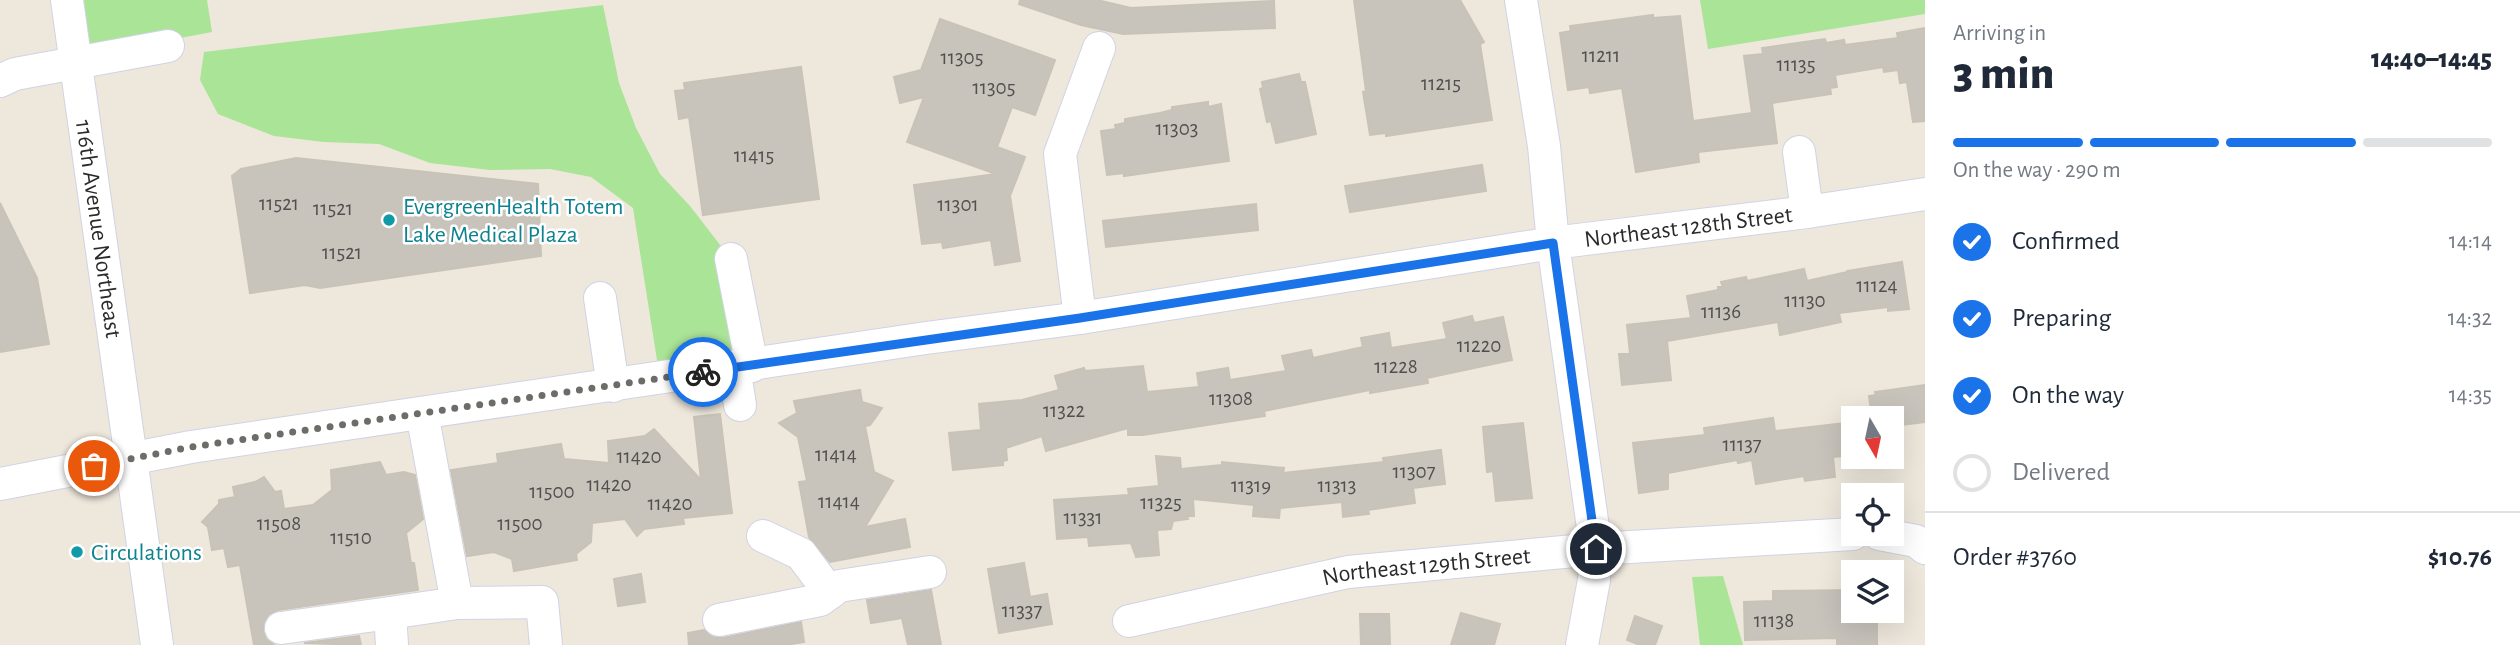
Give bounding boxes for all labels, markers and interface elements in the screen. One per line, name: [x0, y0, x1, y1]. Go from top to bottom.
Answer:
text: Arriving in: [1953, 22, 2046, 45]
house number: 11211: [1582, 45, 1620, 66]
text: 14:40–14:45: [2371, 46, 2492, 72]
house number: 11305: [941, 47, 983, 68]
text: 3 min: [1953, 51, 2054, 97]
house number: 11135: [1776, 54, 1816, 75]
house number: 11215: [1421, 73, 1461, 94]
house number: 11305: [973, 77, 1015, 98]
street label: 116th Avenue Northeast: [71, 118, 125, 340]
house number: 11303: [1156, 118, 1198, 139]
house number: 11415: [734, 145, 774, 166]
text: On the way · 290 m: [1953, 159, 2121, 182]
house number: 11521: [259, 193, 299, 214]
house number: 11301: [937, 194, 979, 215]
place label: EvergreenHealth Totem Lake Medical Plaza: [403, 195, 624, 247]
house number: 11521: [313, 198, 353, 219]
street label: Northeast 128th Street: [1583, 203, 1794, 252]
marker: EvergreenHealth Totem Lake Medical Plaza: [381, 212, 397, 228]
icon: check: [1953, 223, 1991, 261]
text: Confirmed: [2012, 228, 2120, 254]
text: 14:14: [2449, 230, 2492, 253]
house number: 11521: [322, 242, 362, 263]
house number: 11124: [1856, 275, 1898, 296]
house number: 11130: [1784, 290, 1826, 311]
icon: check: [1953, 300, 1991, 338]
house number: 11136: [1701, 301, 1741, 322]
text: Preparing: [2012, 305, 2111, 331]
text: 14:32: [2448, 307, 2492, 330]
house number: 11220: [1457, 335, 1501, 356]
courier: [668, 337, 738, 407]
icon: bike: [684, 353, 722, 391]
house number: 11228: [1374, 356, 1418, 377]
icon: check: [1953, 377, 1991, 415]
text: On the way: [2012, 382, 2124, 408]
text: 14:35: [2449, 384, 2492, 407]
house number: 11308: [1209, 388, 1253, 409]
house number: 11322: [1043, 400, 1085, 421]
north arrow: [1841, 406, 1904, 469]
map controls: [1841, 406, 1904, 623]
house number: 11137: [1722, 434, 1762, 455]
pin: [64, 436, 124, 496]
house number: 11414: [815, 444, 857, 465]
house number: 11420: [616, 446, 662, 467]
icon: bag: [75, 447, 113, 485]
text: Delivered: [2012, 459, 2110, 485]
house number: 11307: [1393, 461, 1436, 482]
house number: 11420: [586, 474, 632, 495]
house number: 11319: [1231, 475, 1271, 496]
house number: 11313: [1318, 475, 1356, 496]
house number: 11500: [529, 481, 575, 502]
button: locate: [1841, 483, 1904, 546]
house number: 11414: [818, 491, 860, 512]
house number: 11325: [1140, 492, 1182, 513]
house number: 11420: [647, 493, 693, 514]
house number: 11331: [1064, 507, 1102, 528]
house number: 11508: [257, 513, 301, 534]
house number: 11500: [497, 513, 543, 534]
pin: [1566, 519, 1626, 579]
house number: 11510: [330, 527, 372, 548]
icon: home: [1577, 530, 1615, 568]
place label: Circulations: [91, 541, 202, 565]
marker: Circulations: [69, 544, 85, 560]
street label: Northeast 129th Street: [1320, 544, 1532, 590]
text: Order #3760: [1953, 544, 2077, 570]
text: $10.76: [2428, 544, 2492, 570]
button: layers: [1841, 560, 1904, 623]
house number: 11337: [1002, 600, 1042, 621]
house number: 11138: [1754, 610, 1794, 631]

